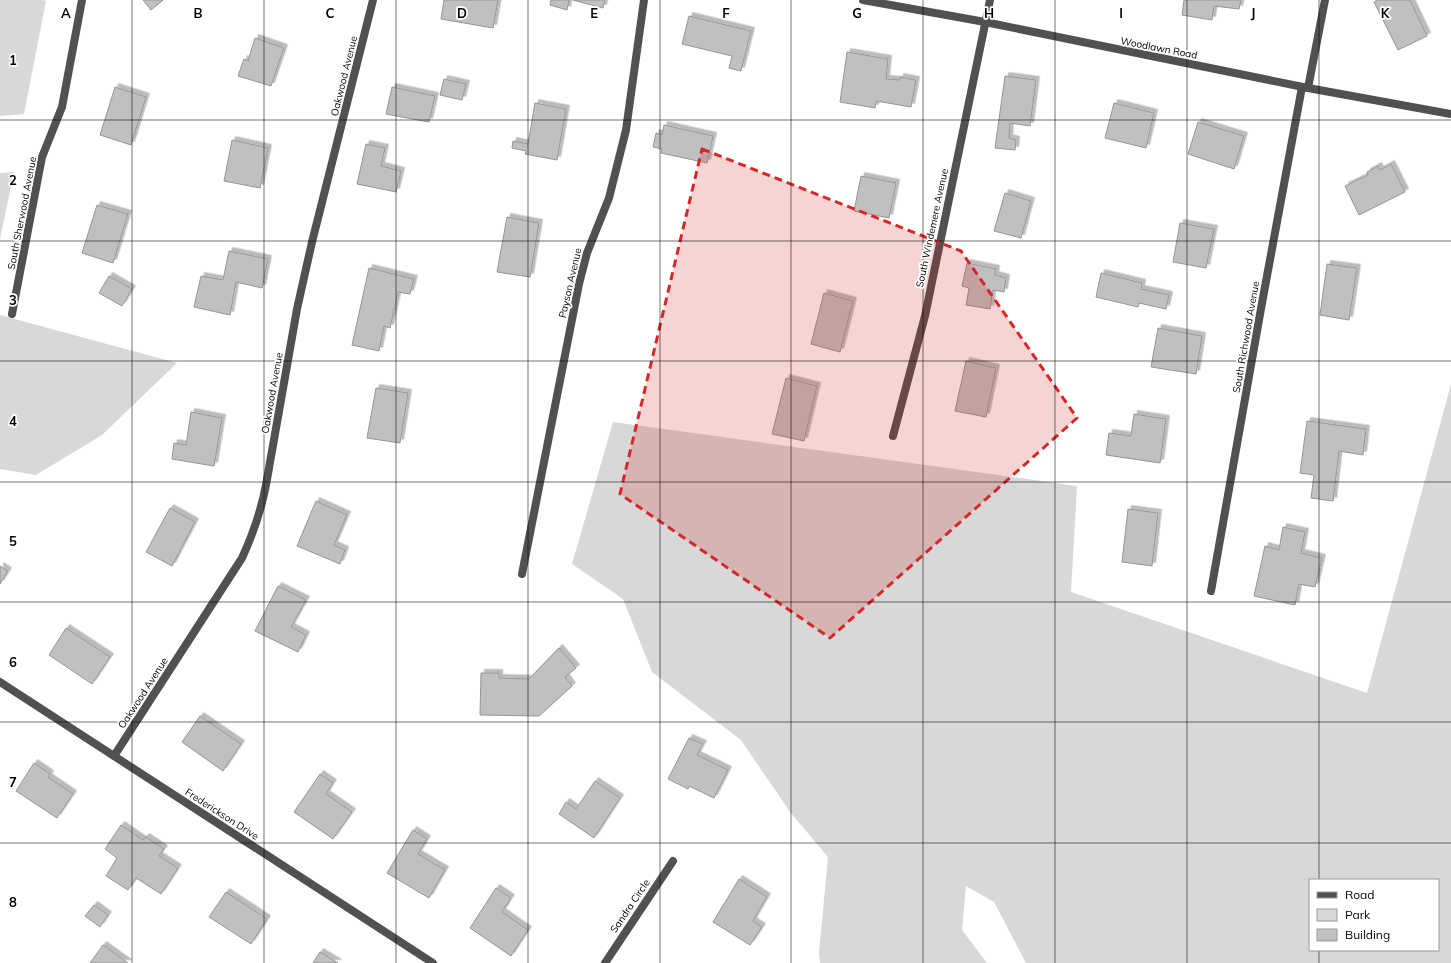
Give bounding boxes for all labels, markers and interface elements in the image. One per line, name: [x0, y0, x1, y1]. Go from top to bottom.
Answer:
text: A: [61, 5, 71, 21]
text: B: [194, 5, 203, 21]
text: C: [326, 5, 335, 21]
text: D: [457, 5, 467, 21]
text: E: [590, 5, 598, 21]
text: F: [722, 5, 730, 21]
text: G: [852, 5, 862, 21]
text: H: [984, 5, 994, 21]
text: I: [1119, 5, 1123, 21]
text: J: [1251, 5, 1255, 21]
text: K: [1381, 5, 1391, 21]
street label: Woodlawn Road: [1119, 34, 1199, 62]
street label: Oakwood Avenue: [328, 35, 360, 117]
text: 1: [9, 52, 17, 68]
street label: South Sherwood Avenue: [5, 156, 39, 270]
street label: South Windemere Avenue: [913, 167, 951, 289]
text: 2: [9, 172, 17, 188]
street label: Payson Avenue: [556, 247, 584, 319]
street label: South Richwood Avenue: [1230, 280, 1262, 394]
text: 3: [9, 292, 17, 308]
street label: Oakwood Avenue: [258, 351, 286, 435]
text: 4: [9, 413, 17, 429]
text: 5: [9, 533, 17, 549]
text: 6: [9, 654, 17, 670]
street label: Oakwood Avenue: [115, 655, 171, 731]
text: 7: [9, 774, 17, 790]
street label: Frederickson Drive: [183, 785, 261, 843]
street label: Sandra Circle: [607, 877, 653, 935]
legend: [1309, 879, 1439, 951]
text: Road: [1345, 887, 1374, 902]
text: 8: [9, 894, 17, 910]
text: Park: [1345, 907, 1371, 922]
text: Building: [1345, 927, 1390, 942]

